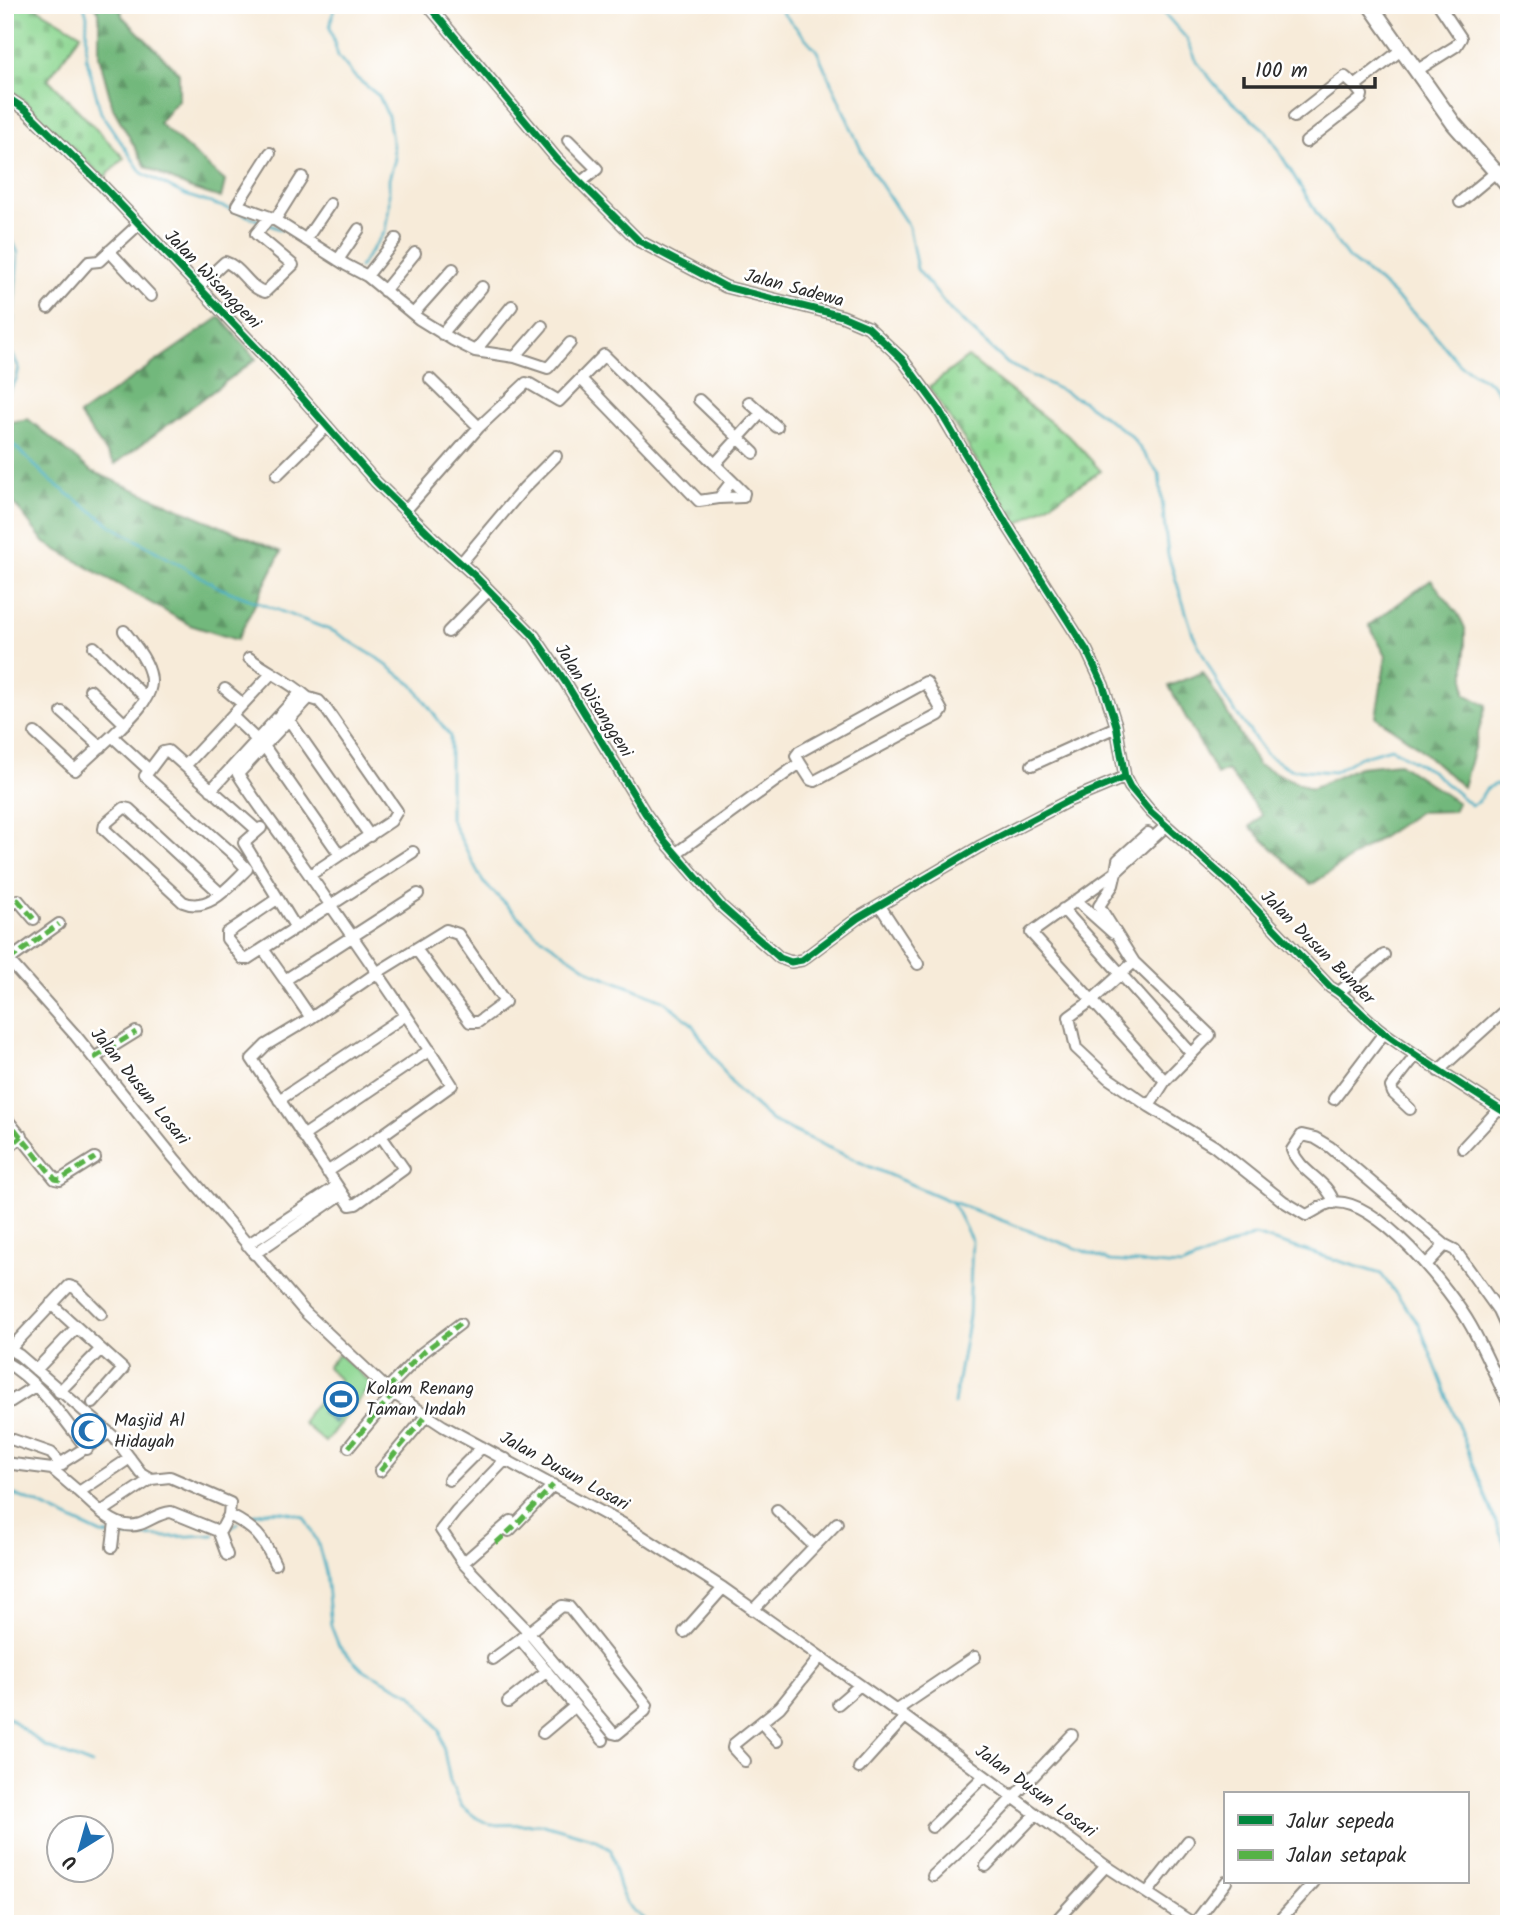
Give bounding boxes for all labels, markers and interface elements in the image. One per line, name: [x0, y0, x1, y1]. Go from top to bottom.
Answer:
scale bar: [1244, 46, 1376, 90]
text: 100 m: [1255, 55, 1308, 88]
street label: Jalan Wisanggeni: [157, 223, 268, 337]
street label: Jalan Sadewa: [741, 262, 847, 316]
street label: Jalan Wisanggeni: [546, 638, 640, 764]
street label: Jalan Dusun Bunder: [1253, 884, 1382, 1013]
street label: Jalan Dusun Losari: [82, 1022, 196, 1153]
place label: Kolam Renang Taman Indah: [366, 1375, 474, 1425]
sports icon: Kolam Renang Taman Indah: [322, 1380, 360, 1418]
place label: Masjid Al Hidayah: [114, 1407, 185, 1457]
mosque icon: Masjid Al Hidayah: [70, 1412, 108, 1450]
street label: Jalan Dusun Losari: [494, 1424, 635, 1520]
street label: Jalan Dusun Losari: [968, 1738, 1102, 1847]
legend: [1224, 1792, 1468, 1884]
text: Jalur sepeda: [1286, 1806, 1395, 1839]
north arrow: [46, 1814, 116, 1884]
text: Jalan setapak: [1286, 1840, 1407, 1873]
text: U: [57, 1845, 85, 1876]

